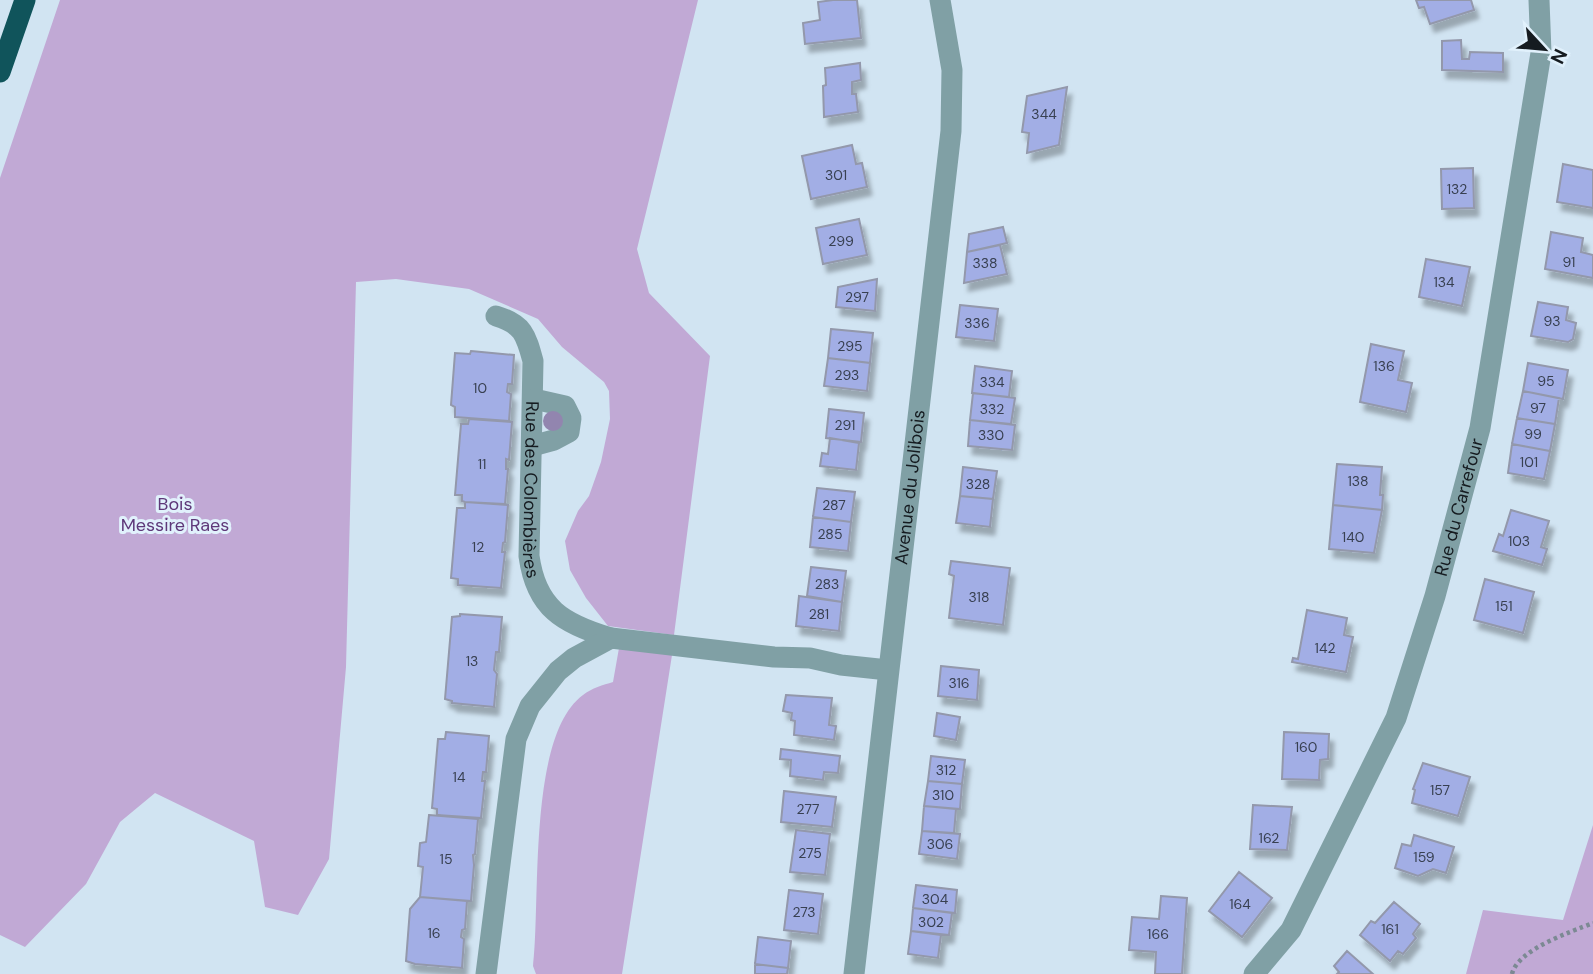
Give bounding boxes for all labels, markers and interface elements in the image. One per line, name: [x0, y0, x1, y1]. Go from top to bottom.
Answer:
north arrow: [1509, 14, 1579, 84]
text: N: [1545, 45, 1573, 68]
house number: 344: [1031, 105, 1057, 123]
house number: 301: [825, 166, 847, 184]
house number: 132: [1447, 180, 1467, 198]
house number: 299: [828, 232, 854, 250]
house number: 91: [1563, 253, 1575, 271]
house number: 338: [972, 254, 998, 272]
house number: 134: [1433, 273, 1455, 291]
house number: 297: [845, 288, 869, 306]
house number: 93: [1544, 312, 1560, 330]
house number: 336: [964, 314, 990, 332]
house number: 295: [837, 337, 863, 355]
house number: 136: [1373, 357, 1395, 375]
house number: 293: [835, 366, 859, 384]
house number: 95: [1537, 372, 1555, 390]
house number: 334: [979, 373, 1005, 391]
house number: 10: [473, 379, 487, 397]
house number: 97: [1530, 399, 1546, 417]
house number: 332: [980, 400, 1004, 418]
street label: Rue des Colombières: [517, 401, 545, 581]
street label: Avenue du Jolibois: [889, 408, 931, 566]
house number: 291: [835, 416, 855, 434]
house number: 99: [1524, 425, 1542, 443]
house number: 330: [978, 426, 1004, 444]
street label: Rue du Carrefour: [1429, 435, 1489, 579]
house number: 101: [1520, 453, 1538, 471]
house number: 11: [478, 455, 486, 473]
house number: 138: [1347, 472, 1369, 490]
house number: 328: [966, 475, 990, 493]
park label: Bois Messire Raes: [121, 492, 229, 537]
house number: 287: [822, 496, 846, 514]
house number: 285: [818, 525, 842, 543]
house number: 140: [1342, 528, 1364, 546]
house number: 103: [1508, 532, 1530, 550]
house number: 12: [472, 538, 484, 556]
house number: 283: [815, 575, 839, 593]
house number: 318: [969, 588, 989, 606]
house number: 151: [1495, 597, 1513, 615]
house number: 281: [809, 605, 829, 623]
house number: 142: [1315, 639, 1335, 657]
house number: 13: [466, 652, 478, 670]
house number: 316: [948, 674, 970, 692]
house number: 160: [1295, 738, 1317, 756]
house number: 312: [936, 761, 956, 779]
house number: 14: [453, 768, 466, 786]
house number: 157: [1430, 781, 1450, 799]
house number: 310: [932, 786, 954, 804]
house number: 277: [797, 800, 819, 818]
house number: 162: [1259, 829, 1279, 847]
house number: 306: [927, 835, 953, 853]
house number: 275: [798, 844, 822, 862]
house number: 159: [1413, 848, 1435, 866]
house number: 15: [440, 850, 452, 868]
house number: 304: [922, 890, 949, 908]
house number: 164: [1229, 895, 1251, 913]
house number: 273: [792, 903, 816, 921]
house number: 302: [918, 913, 944, 931]
house number: 161: [1381, 920, 1399, 938]
house number: 16: [427, 924, 441, 942]
house number: 166: [1147, 925, 1169, 943]

